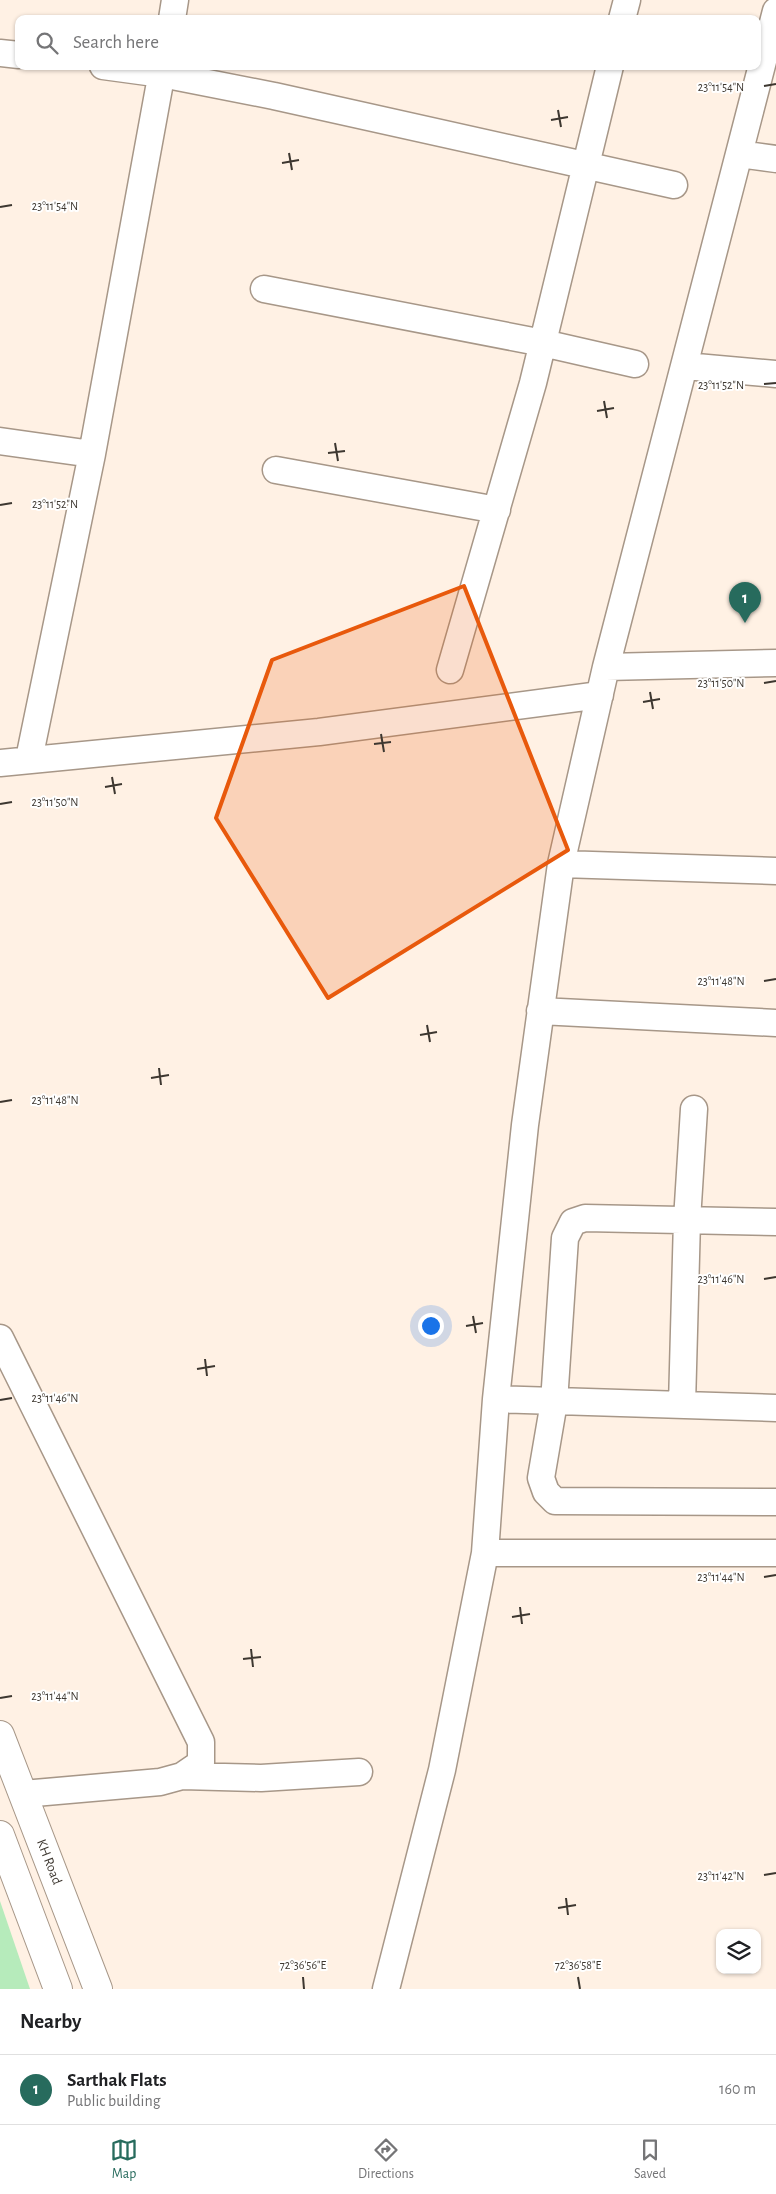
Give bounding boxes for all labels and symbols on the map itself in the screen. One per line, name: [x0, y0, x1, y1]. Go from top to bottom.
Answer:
text: 23°11'54"N: [698, 81, 744, 93]
text: 23°11'54"N: [32, 200, 78, 212]
text: 23°11'52"N: [698, 379, 744, 391]
text: 23°11'52"N: [32, 498, 78, 510]
pin: 1: [729, 582, 761, 623]
text: 23°11'50"N: [697, 677, 745, 689]
text: 23°11'50"N: [31, 796, 79, 808]
text: 23°11'48"N: [697, 975, 745, 987]
text: 23°11'48"N: [31, 1094, 79, 1106]
text: 23°11'46"N: [697, 1273, 745, 1285]
your location: [418, 1313, 444, 1339]
text: 23°11'46"N: [31, 1392, 79, 1404]
text: 23°11'44"N: [697, 1571, 745, 1583]
text: 23°11'44"N: [31, 1690, 79, 1702]
street label: KH Road: [34, 1837, 64, 1887]
text: 23°11'42"N: [698, 1870, 744, 1882]
text: 72°36'56"E: [280, 1959, 326, 1971]
text: 72°36'58"E: [555, 1959, 601, 1971]

